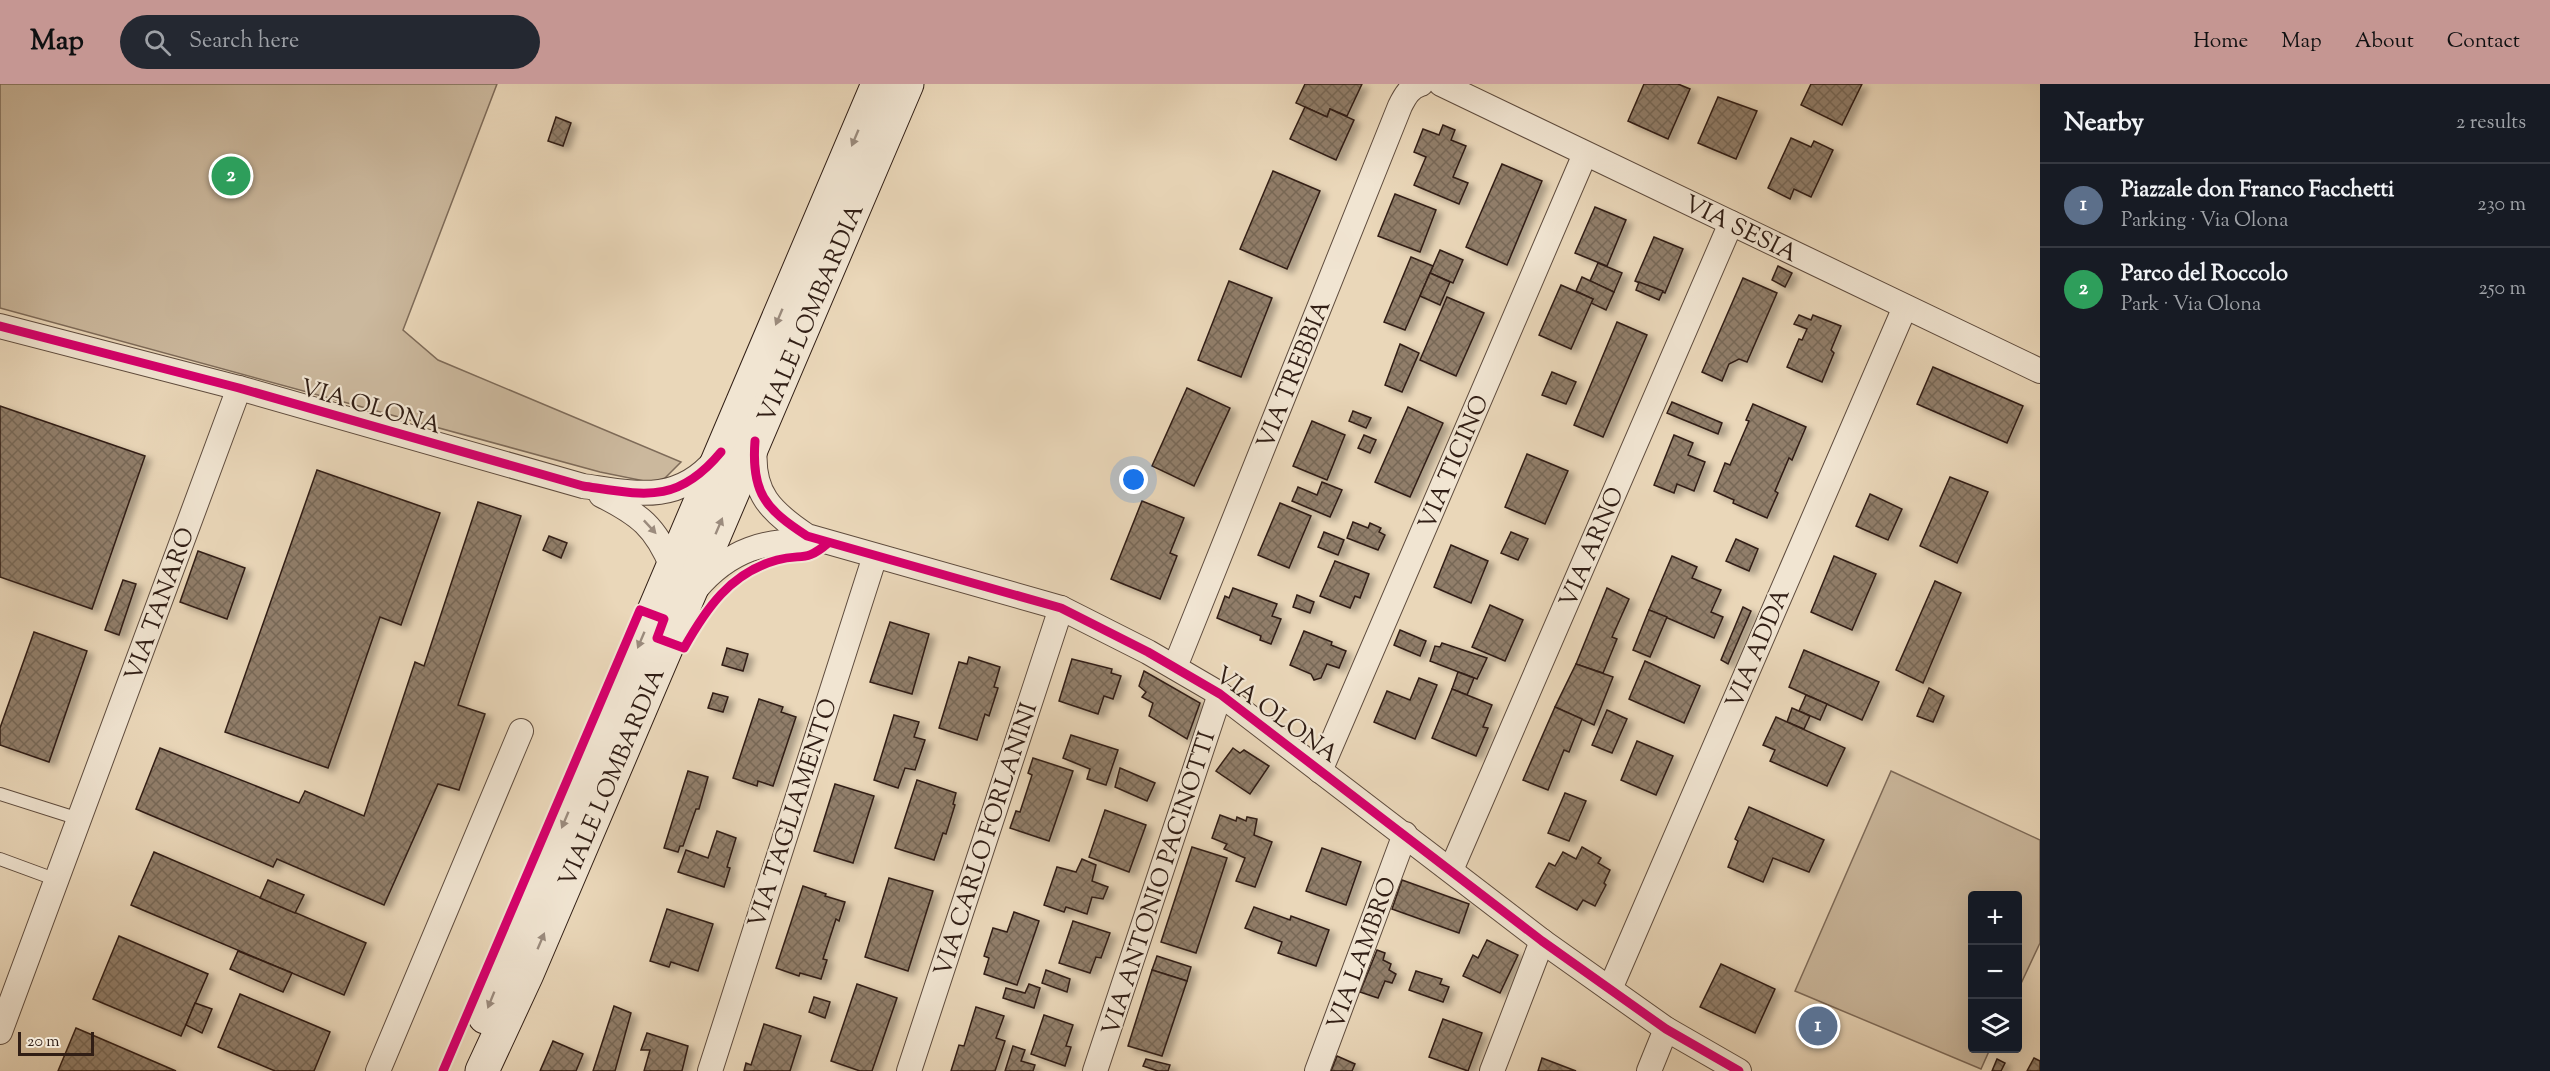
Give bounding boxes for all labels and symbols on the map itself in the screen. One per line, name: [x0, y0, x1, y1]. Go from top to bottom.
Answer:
one-way arrow: [850, 129, 860, 147]
pin: 2: [212, 154, 250, 199]
street label: VIA SESIA: [1678, 188, 1803, 272]
street label: VIALE LOMBARDIA: [750, 199, 874, 429]
street label: VIA TREBBIA: [1249, 295, 1340, 454]
one-way arrow: [774, 309, 784, 327]
street label: VIA OLONA: [296, 372, 445, 444]
street label: VIA TICINO: [1411, 390, 1499, 535]
your location: [1119, 465, 1148, 494]
street label: VIA ARNO: [1552, 482, 1634, 613]
one-way arrow: [714, 518, 723, 535]
one-way arrow: [642, 520, 656, 534]
street label: VIA TANARO: [117, 523, 204, 686]
street label: VIA ADDA: [1718, 583, 1800, 714]
one-way arrow: [636, 632, 646, 650]
street label: VIA OLONA: [1207, 659, 1345, 772]
street label: VIALE LOMBARDIA: [551, 663, 675, 893]
street label: VIA TAGLIAMENTO: [741, 695, 847, 933]
street label: VIA CARLO FORLANINI: [927, 698, 1047, 981]
street label: VIA ANTONIO PACINOTTI: [1095, 727, 1225, 1040]
one-way arrow: [560, 811, 569, 829]
street label: VIA LAMBRO: [1320, 873, 1406, 1035]
one-way arrow: [537, 932, 546, 950]
one-way arrow: [486, 992, 496, 1010]
pin: 1: [1798, 1004, 1838, 1048]
scale bar: [18, 1029, 94, 1056]

